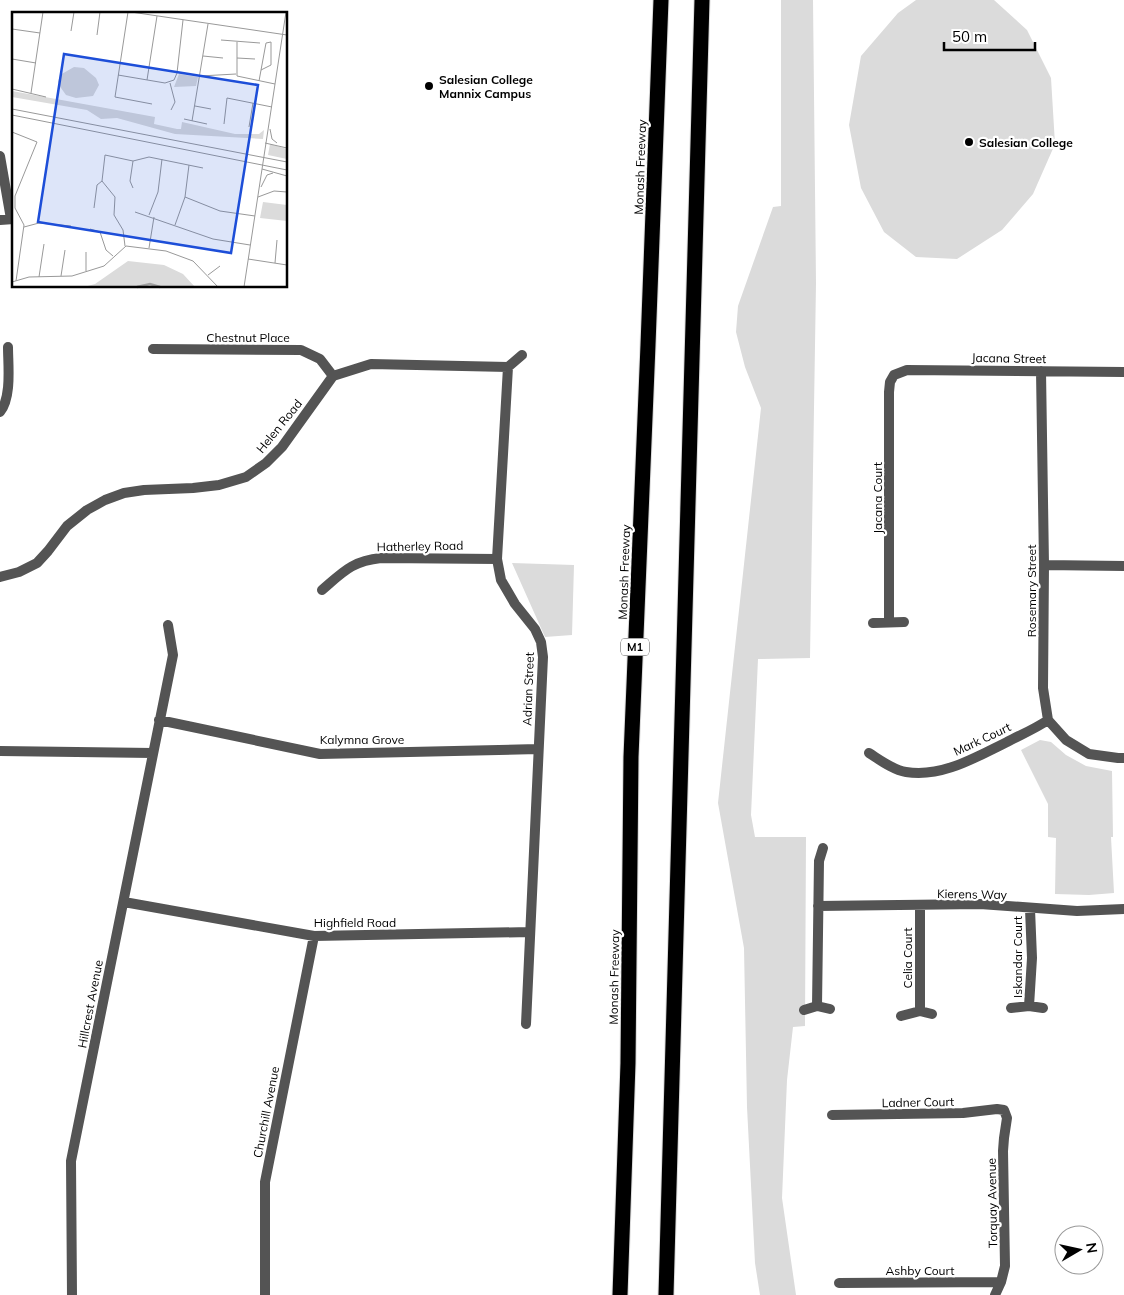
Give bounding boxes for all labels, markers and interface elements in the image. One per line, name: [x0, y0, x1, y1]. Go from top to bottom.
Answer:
inset map: [12, 12, 288, 288]
scale bar: [944, 20, 1035, 52]
text: 50 m: [952, 27, 987, 46]
place label: Salesian College Mannix Campus: [439, 72, 533, 101]
marker: Salesian College Mannix Campus: [423, 80, 435, 92]
street label: Monash Freeway: [631, 119, 649, 215]
place label: Salesian College: [979, 135, 1073, 150]
marker: Salesian College: [963, 136, 975, 148]
street label: Chestnut Place: [206, 330, 290, 345]
street label: Jacana Street: [971, 350, 1047, 366]
street label: Helen Road: [253, 396, 305, 456]
street label: Jacana Court: [870, 462, 885, 534]
street label: Monash Freeway: [615, 524, 633, 620]
street label: Hatherley Road: [377, 538, 463, 554]
street label: Rosemary Street: [1024, 545, 1039, 637]
road number: M1: [621, 638, 649, 656]
street label: Adrian Street: [519, 652, 537, 726]
street label: Mark Court: [951, 719, 1013, 759]
street label: Kalymna Grove: [320, 732, 404, 747]
street label: Kierens Way: [937, 886, 1008, 902]
street label: Highfield Road: [314, 915, 396, 930]
street label: Iskandar Court: [1010, 916, 1025, 998]
street label: Celia Court: [900, 928, 915, 988]
street label: Monash Freeway: [606, 929, 622, 1025]
street label: Hillcrest Avenue: [74, 959, 106, 1049]
street label: Churchill Avenue: [250, 1065, 282, 1159]
street label: Ladner Court: [882, 1094, 954, 1110]
street label: Torquay Avenue: [984, 1158, 1000, 1248]
north arrow: [1054, 1225, 1104, 1275]
text: N: [1082, 1241, 1102, 1255]
street label: Ashby Court: [886, 1263, 954, 1278]

